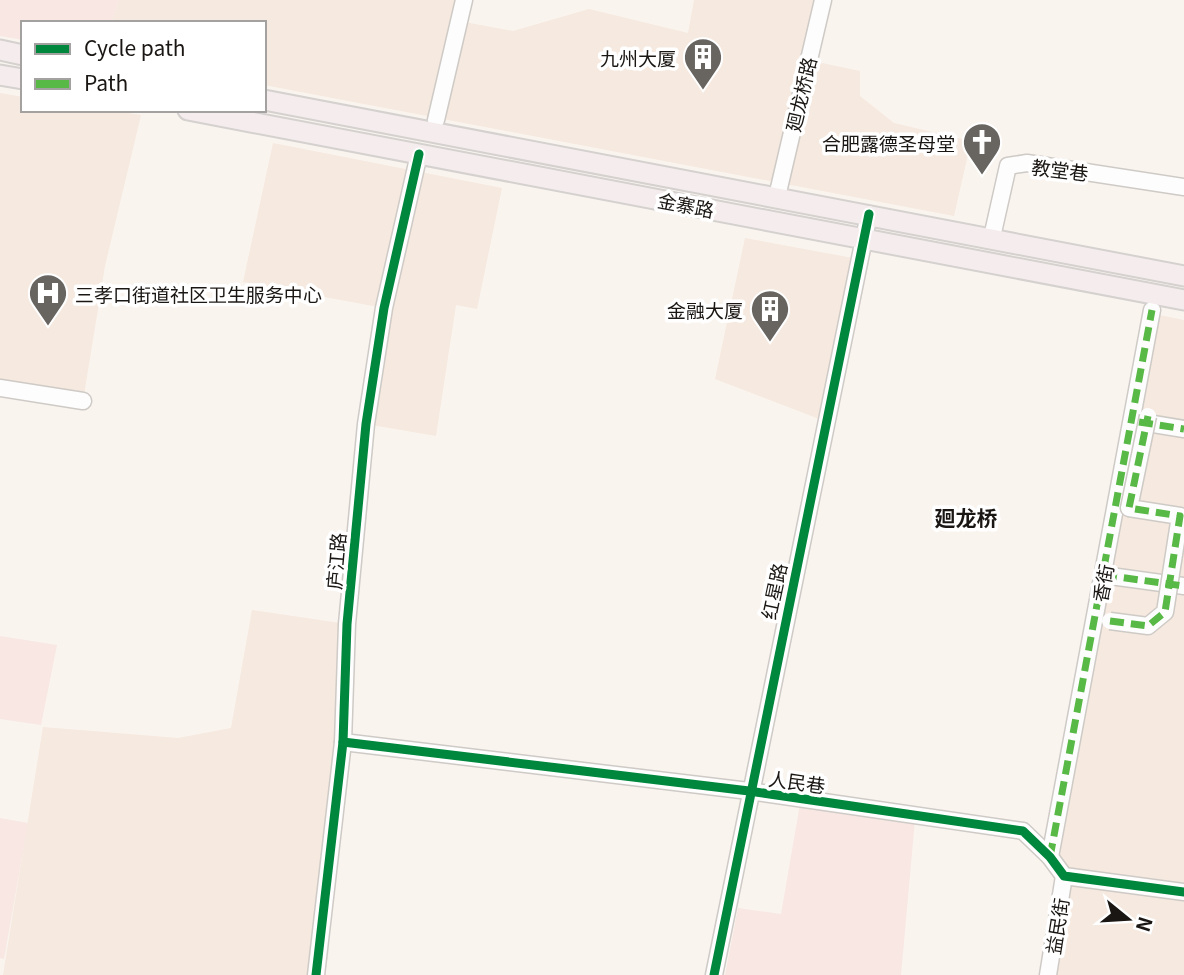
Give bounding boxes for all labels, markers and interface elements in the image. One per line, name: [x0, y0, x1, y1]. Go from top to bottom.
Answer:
legend: [21, 21, 266, 112]
text: Cycle path: [84, 32, 186, 62]
building icon: 九州大厦: [682, 36, 724, 91]
place label: 九州大厦: [600, 44, 676, 71]
street label: 廻龙桥路: [778, 54, 822, 134]
text: Path: [84, 67, 128, 97]
church icon: 合肥露德圣母堂: [961, 121, 1003, 176]
place label: 合肥露德圣母堂: [822, 129, 955, 156]
street label: 教堂巷: [1030, 152, 1090, 186]
street label: 金寨路: [655, 185, 717, 223]
hospital icon: 三孝口街道社区卫生服务中心: [27, 272, 69, 327]
place label: 三孝口街道社区卫生服务中心: [75, 280, 322, 307]
building icon: 金融大厦: [749, 288, 791, 343]
place label: 金融大厦: [667, 296, 743, 323]
district label: 廻龙桥: [935, 502, 998, 532]
street label: 庐江路: [319, 531, 351, 591]
street label: 红星路: [754, 560, 792, 622]
street label: 香街: [1085, 562, 1119, 604]
street label: 人民巷: [767, 764, 827, 798]
north arrow: [1093, 884, 1163, 954]
street label: 益民街: [1038, 896, 1074, 956]
text: N: [1131, 914, 1161, 936]

